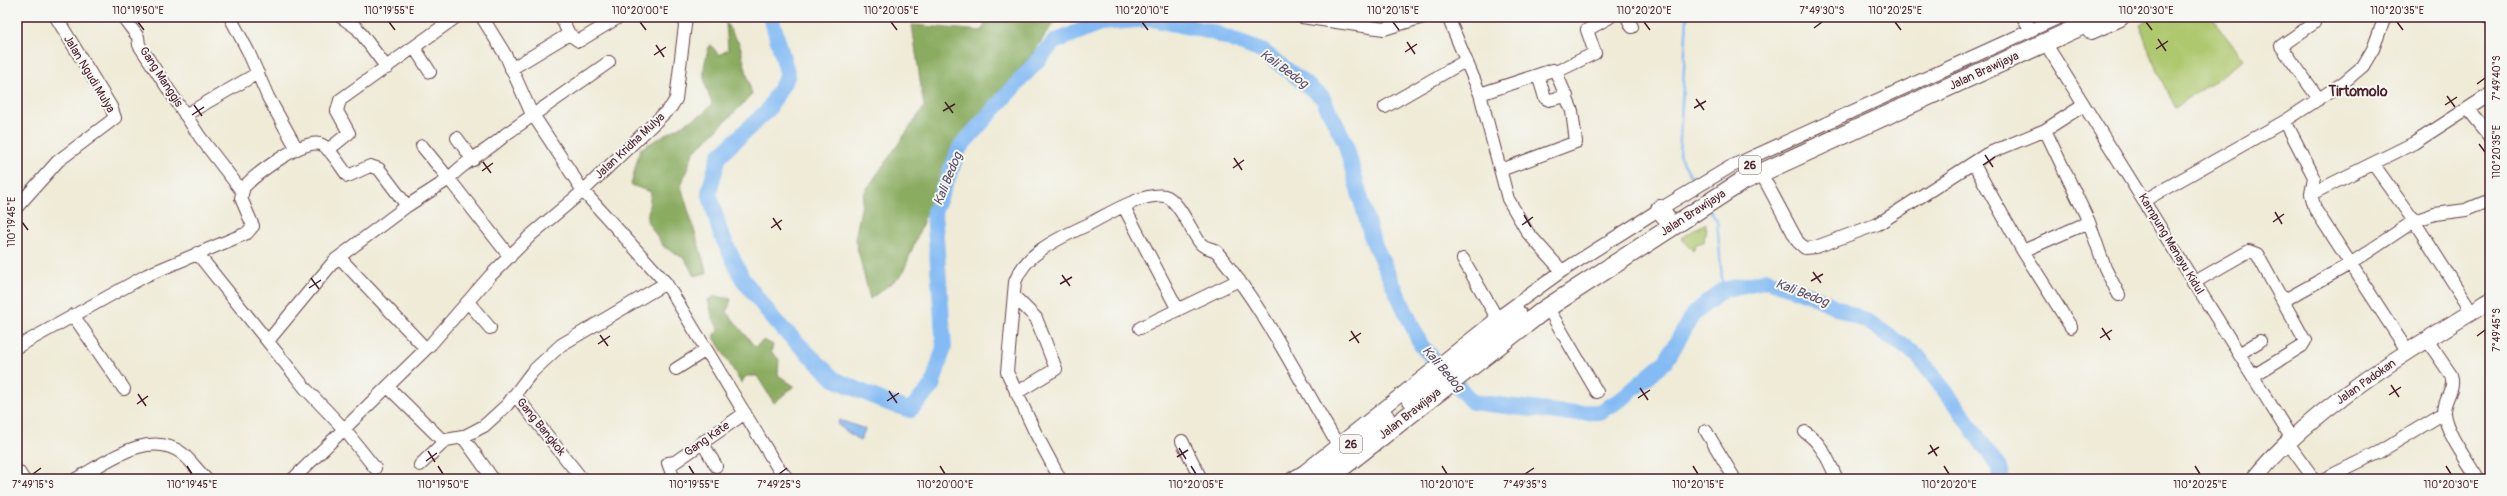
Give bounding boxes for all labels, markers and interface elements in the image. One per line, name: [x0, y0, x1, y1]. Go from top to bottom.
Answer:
text: 110°19'50"E: [112, 5, 164, 17]
text: 110°19'55"E: [364, 5, 414, 17]
text: 110°20'00"E: [612, 5, 668, 17]
text: 110°20'05"E: [864, 5, 918, 17]
text: 110°20'10"E: [1115, 5, 1169, 17]
text: 110°20'15"E: [1367, 5, 1419, 17]
text: 110°20'20"E: [1616, 5, 1672, 17]
text: 7°49'30"S: [1800, 5, 1845, 17]
text: 110°20'25"E: [1868, 5, 1922, 17]
text: 110°20'30"E: [2118, 5, 2174, 17]
text: 110°20'35"E: [2370, 5, 2424, 17]
street label: Jalan Ngudi Mulya: [60, 32, 118, 116]
street label: Gang Manggis: [136, 44, 186, 110]
water label: Kali Bedog: [1257, 46, 1312, 93]
street label: Jalan Brawijaya: [1947, 48, 2022, 94]
text: 7°49'40"S: [2491, 55, 2503, 101]
district label: Tirtomolo: [2328, 83, 2388, 100]
street label: Jalan Kridha Mulya: [592, 109, 668, 182]
text: 110°20'35"E: [2491, 125, 2503, 179]
water label: Kali Bedog: [930, 149, 966, 208]
road number: 26: [1739, 156, 1761, 174]
street label: Jalan Brawijaya: [1657, 186, 1729, 240]
street label: Kampung Menayu Kidul: [2135, 191, 2207, 297]
text: 110°19'45"E: [6, 197, 18, 247]
water label: Kali Bedog: [1773, 276, 1832, 311]
text: 7°49'45"S: [2491, 308, 2503, 352]
water label: Kali Bedog: [1419, 343, 1468, 396]
street label: Jalan Padokan: [2333, 356, 2399, 408]
street label: Jalan Brawijaya: [1376, 385, 1444, 443]
street label: Gang Bangkok: [513, 395, 569, 459]
street label: Gang Kate: [681, 418, 733, 460]
road number: 26: [1340, 435, 1362, 453]
text: 7°49'15"S: [12, 479, 54, 491]
text: 110°19'45"E: [167, 479, 217, 491]
text: 110°19'50"E: [417, 479, 469, 491]
text: 110°19'55"E: [669, 479, 719, 491]
text: 7°49'25"S: [757, 479, 801, 491]
text: 110°20'00"E: [917, 479, 973, 491]
text: 110°20'05"E: [1169, 479, 1223, 491]
text: 110°20'10"E: [1420, 479, 1474, 491]
text: 7°49'35"S: [1503, 479, 1547, 491]
text: 110°20'15"E: [1672, 479, 1724, 491]
text: 110°20'20"E: [1921, 479, 1977, 491]
text: 110°20'25"E: [2173, 479, 2227, 491]
text: 110°20'30"E: [2423, 479, 2479, 491]

